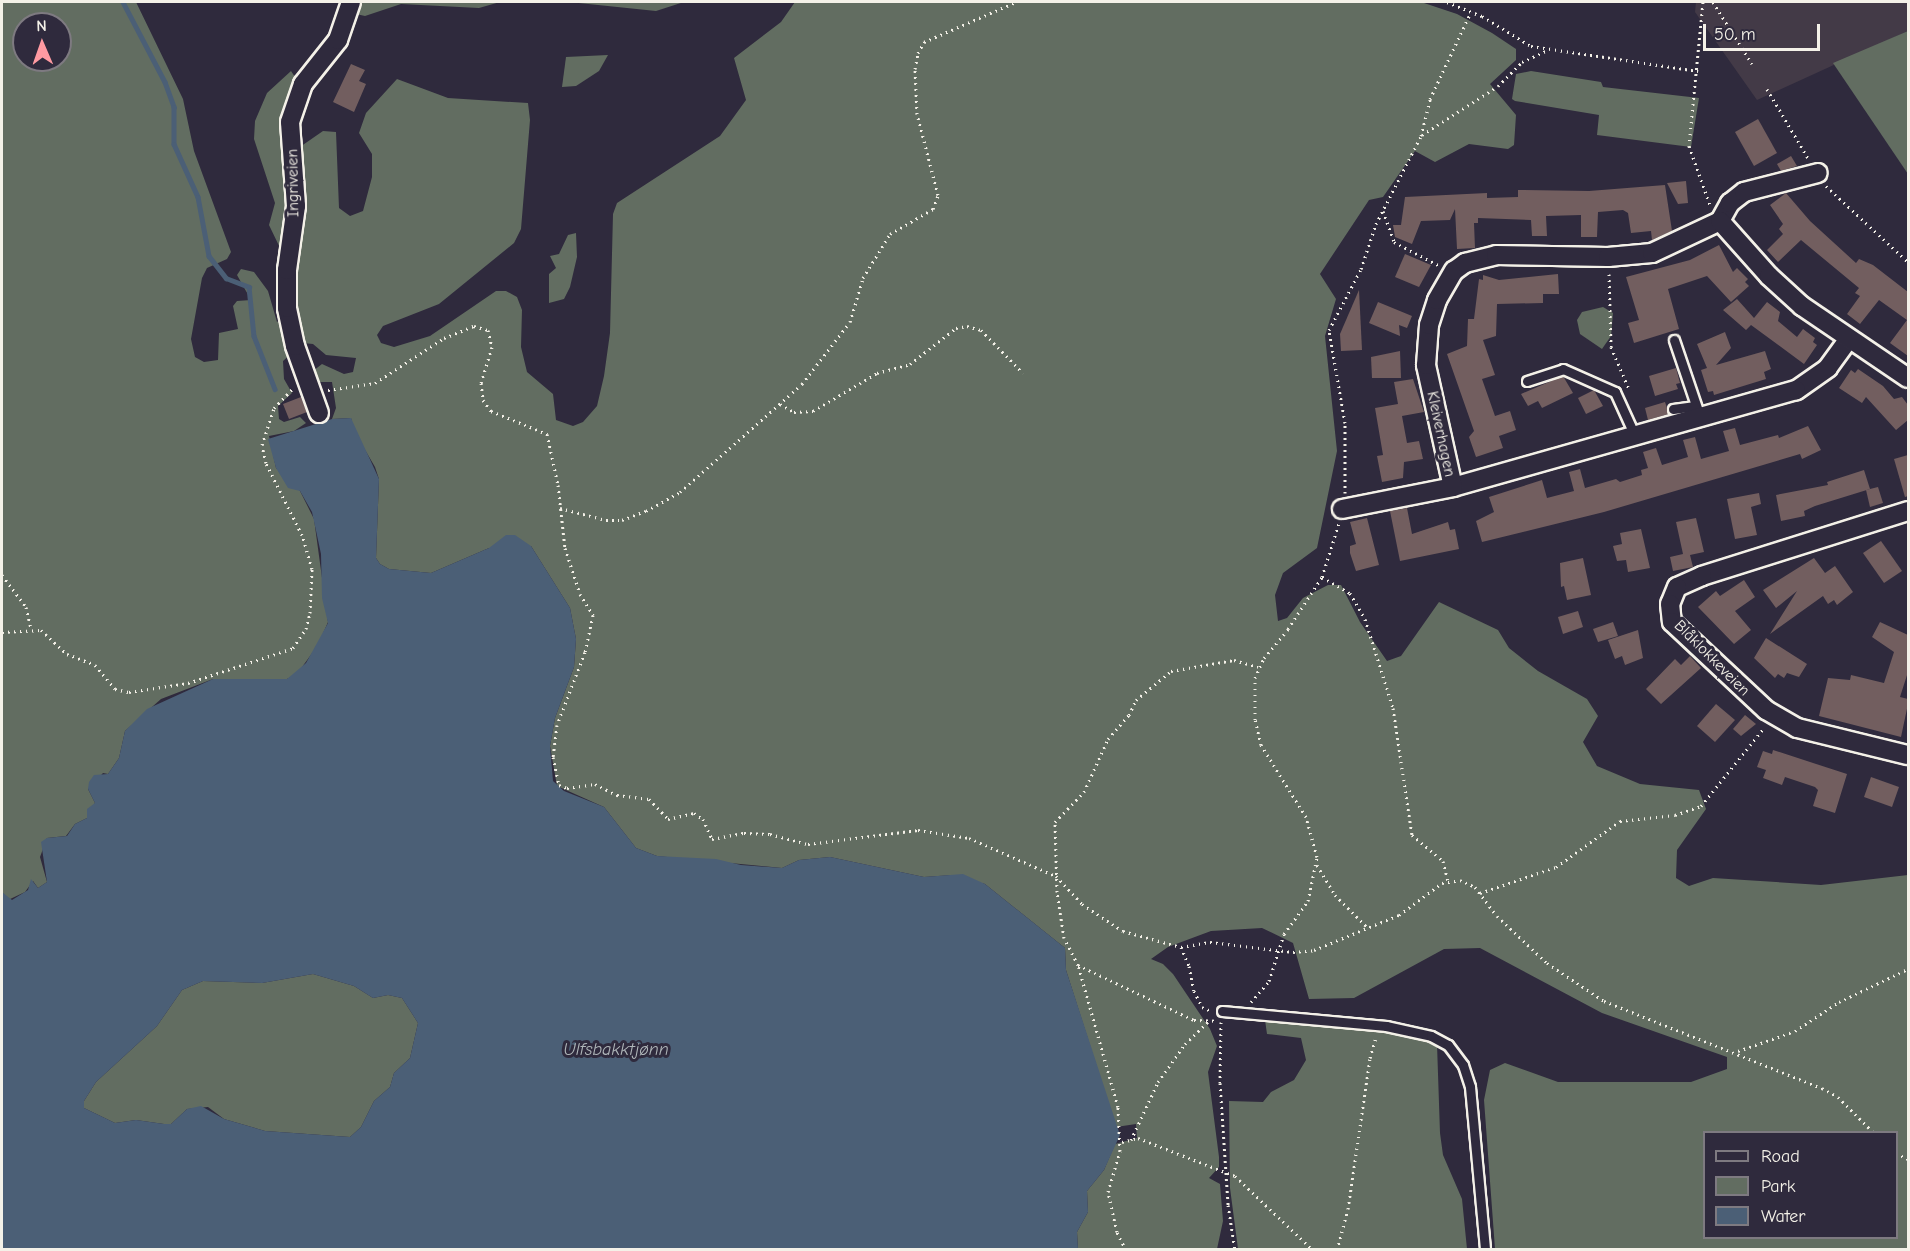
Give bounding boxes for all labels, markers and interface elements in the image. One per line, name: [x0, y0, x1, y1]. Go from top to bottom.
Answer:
north arrow: [12, 12, 72, 72]
scale bar: [1706, 12, 1823, 50]
text: N: [36, 17, 47, 35]
text: 50 m: [1714, 24, 1756, 45]
street label: Ingriveien: [283, 149, 303, 217]
street label: Kleiverhagen: [1423, 389, 1459, 479]
street label: Blåklokkeveien: [1670, 616, 1754, 700]
water label: Ulfsbakktjønn: [563, 1039, 669, 1061]
legend: [1703, 1131, 1898, 1239]
text: Road: [1761, 1146, 1800, 1167]
text: Park: [1761, 1176, 1795, 1197]
text: Water: [1761, 1206, 1805, 1227]

